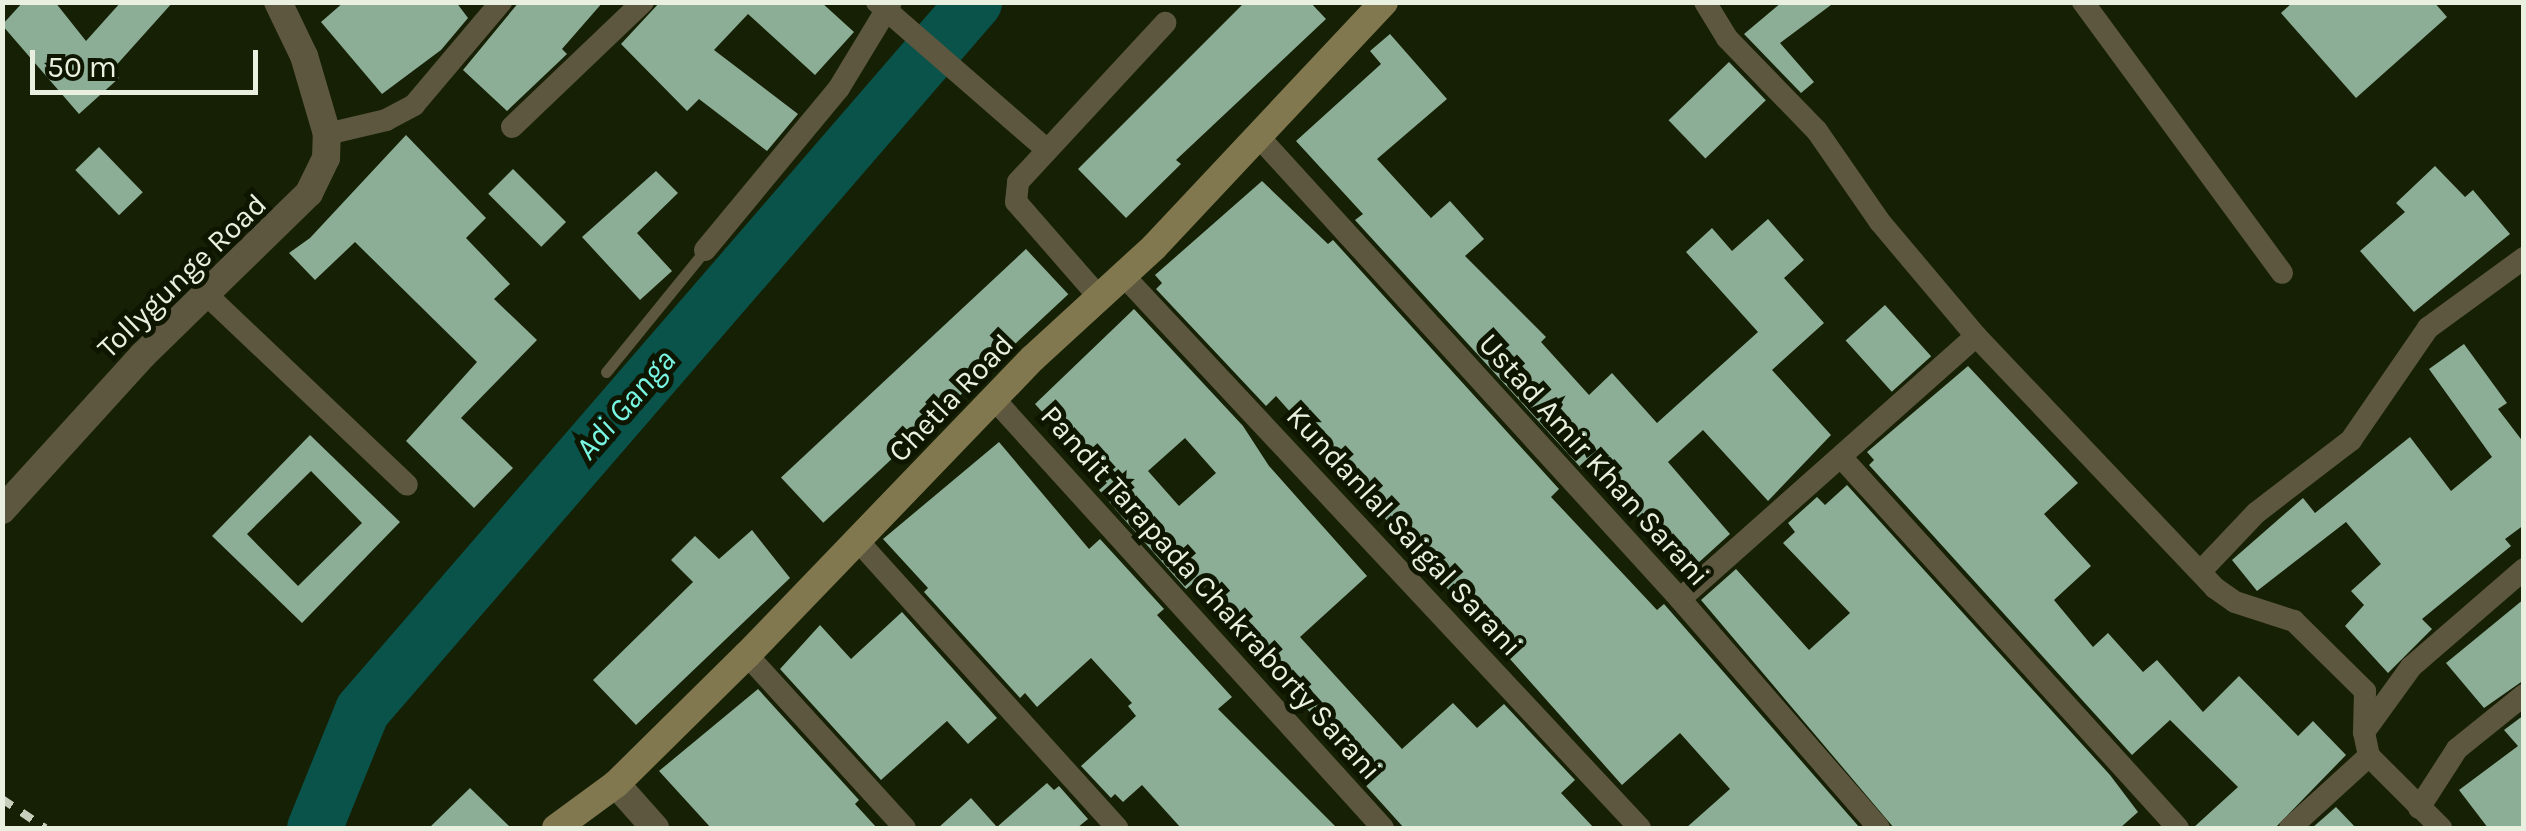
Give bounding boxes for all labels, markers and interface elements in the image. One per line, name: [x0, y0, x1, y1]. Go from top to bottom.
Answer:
scale bar: [35, 30, 262, 92]
text: 50 m: [47, 49, 117, 85]
street label: Tollygunge Road: [90, 186, 274, 366]
street label: Chetla Road: [881, 326, 1021, 470]
street label: Ustad Amir Khan Sarani: [1471, 326, 1717, 594]
water label: Adi Ganga: [568, 342, 684, 468]
street label: Pandit Tarapada Chakraborty Sarani: [1033, 398, 1389, 788]
street label: Kundanlal Saigal Sarani: [1279, 398, 1529, 664]

